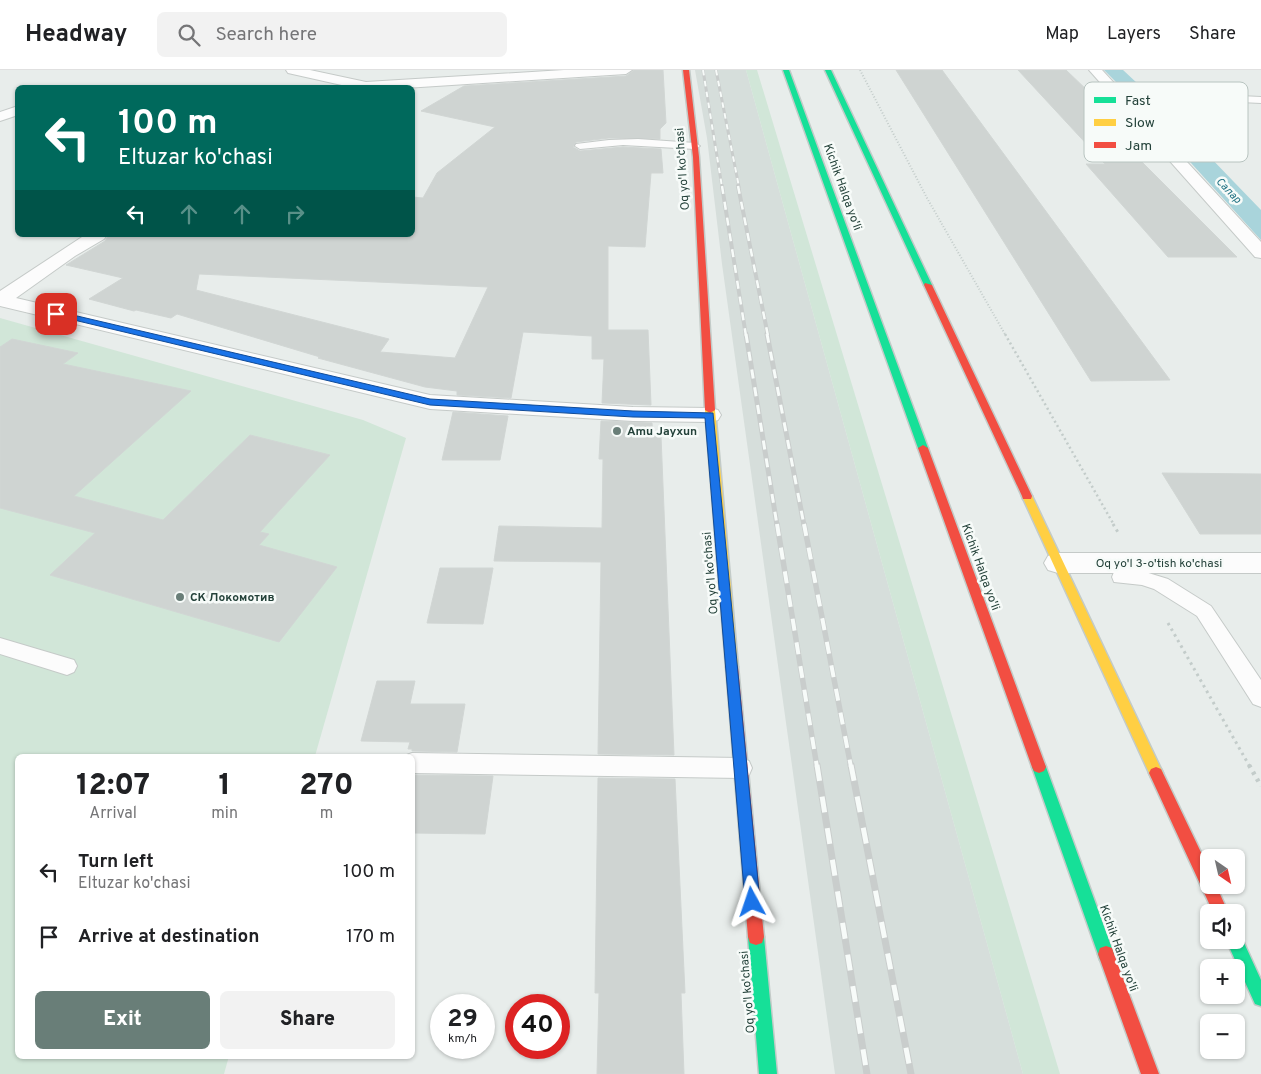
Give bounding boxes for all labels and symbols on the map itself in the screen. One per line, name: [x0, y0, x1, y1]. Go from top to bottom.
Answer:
legend: [1084, 82, 1248, 162]
text: Fast: [1125, 93, 1151, 110]
text: Slow: [1125, 115, 1155, 132]
street label: Oq yo'l ko'chasi: [672, 127, 694, 211]
text: Jam: [1125, 138, 1152, 155]
street label: Kichik Halqa yo'li: [819, 142, 865, 233]
water label: Салар: [1213, 175, 1245, 207]
pin: [35, 293, 77, 335]
place label: Amu Jayxun: [627, 424, 697, 440]
marker: Amu Jayxun: [611, 425, 623, 437]
street label: Kichik Halqa yo'li: [957, 522, 1003, 613]
street label: Oq yo'l ko'chasi: [699, 531, 723, 615]
street label: Oq yo'l 3-o'tish ko'chasi: [1096, 556, 1222, 572]
place label: СК Локомотив: [190, 590, 275, 606]
marker: СК Локомотив: [174, 591, 186, 603]
north arrow: [1200, 849, 1245, 894]
position arrow: [725, 875, 777, 927]
street label: Kichik Halqa yo'li: [1095, 903, 1141, 994]
street label: Oq yo'l ko'chasi: [736, 950, 760, 1034]
speed limit sign: 40: [505, 994, 570, 1059]

